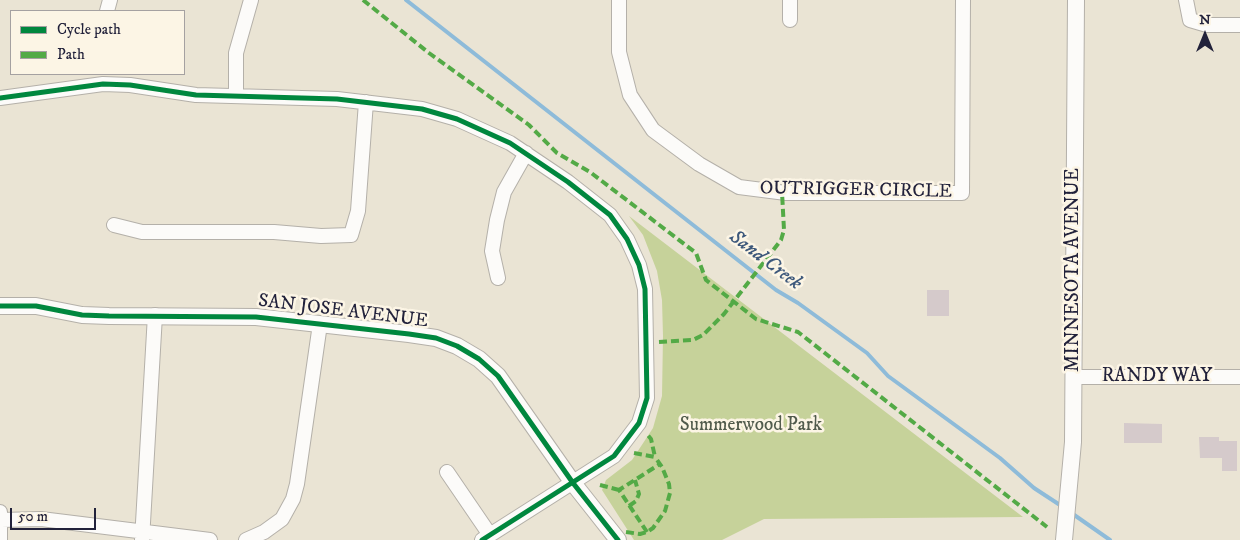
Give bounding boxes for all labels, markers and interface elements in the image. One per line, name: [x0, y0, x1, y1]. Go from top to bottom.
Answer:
legend: [10, 10, 185, 75]
north arrow: [1180, 10, 1230, 60]
text: N: [1199, 11, 1211, 29]
text: Cycle path: [57, 20, 121, 39]
text: Path: [57, 45, 85, 64]
street label: MINNESOTA AVENUE: [1063, 168, 1085, 372]
street label: OUTRIGGER CIRCLE: [760, 178, 952, 204]
water label: Sand Creek: [724, 226, 806, 296]
street label: SAN JOSE AVENUE: [257, 290, 429, 334]
street label: RANDY WAY: [1102, 366, 1212, 388]
park label: Summerwood Park: [680, 415, 822, 437]
scale bar: [12, 498, 99, 530]
text: 50 m: [18, 507, 48, 526]

